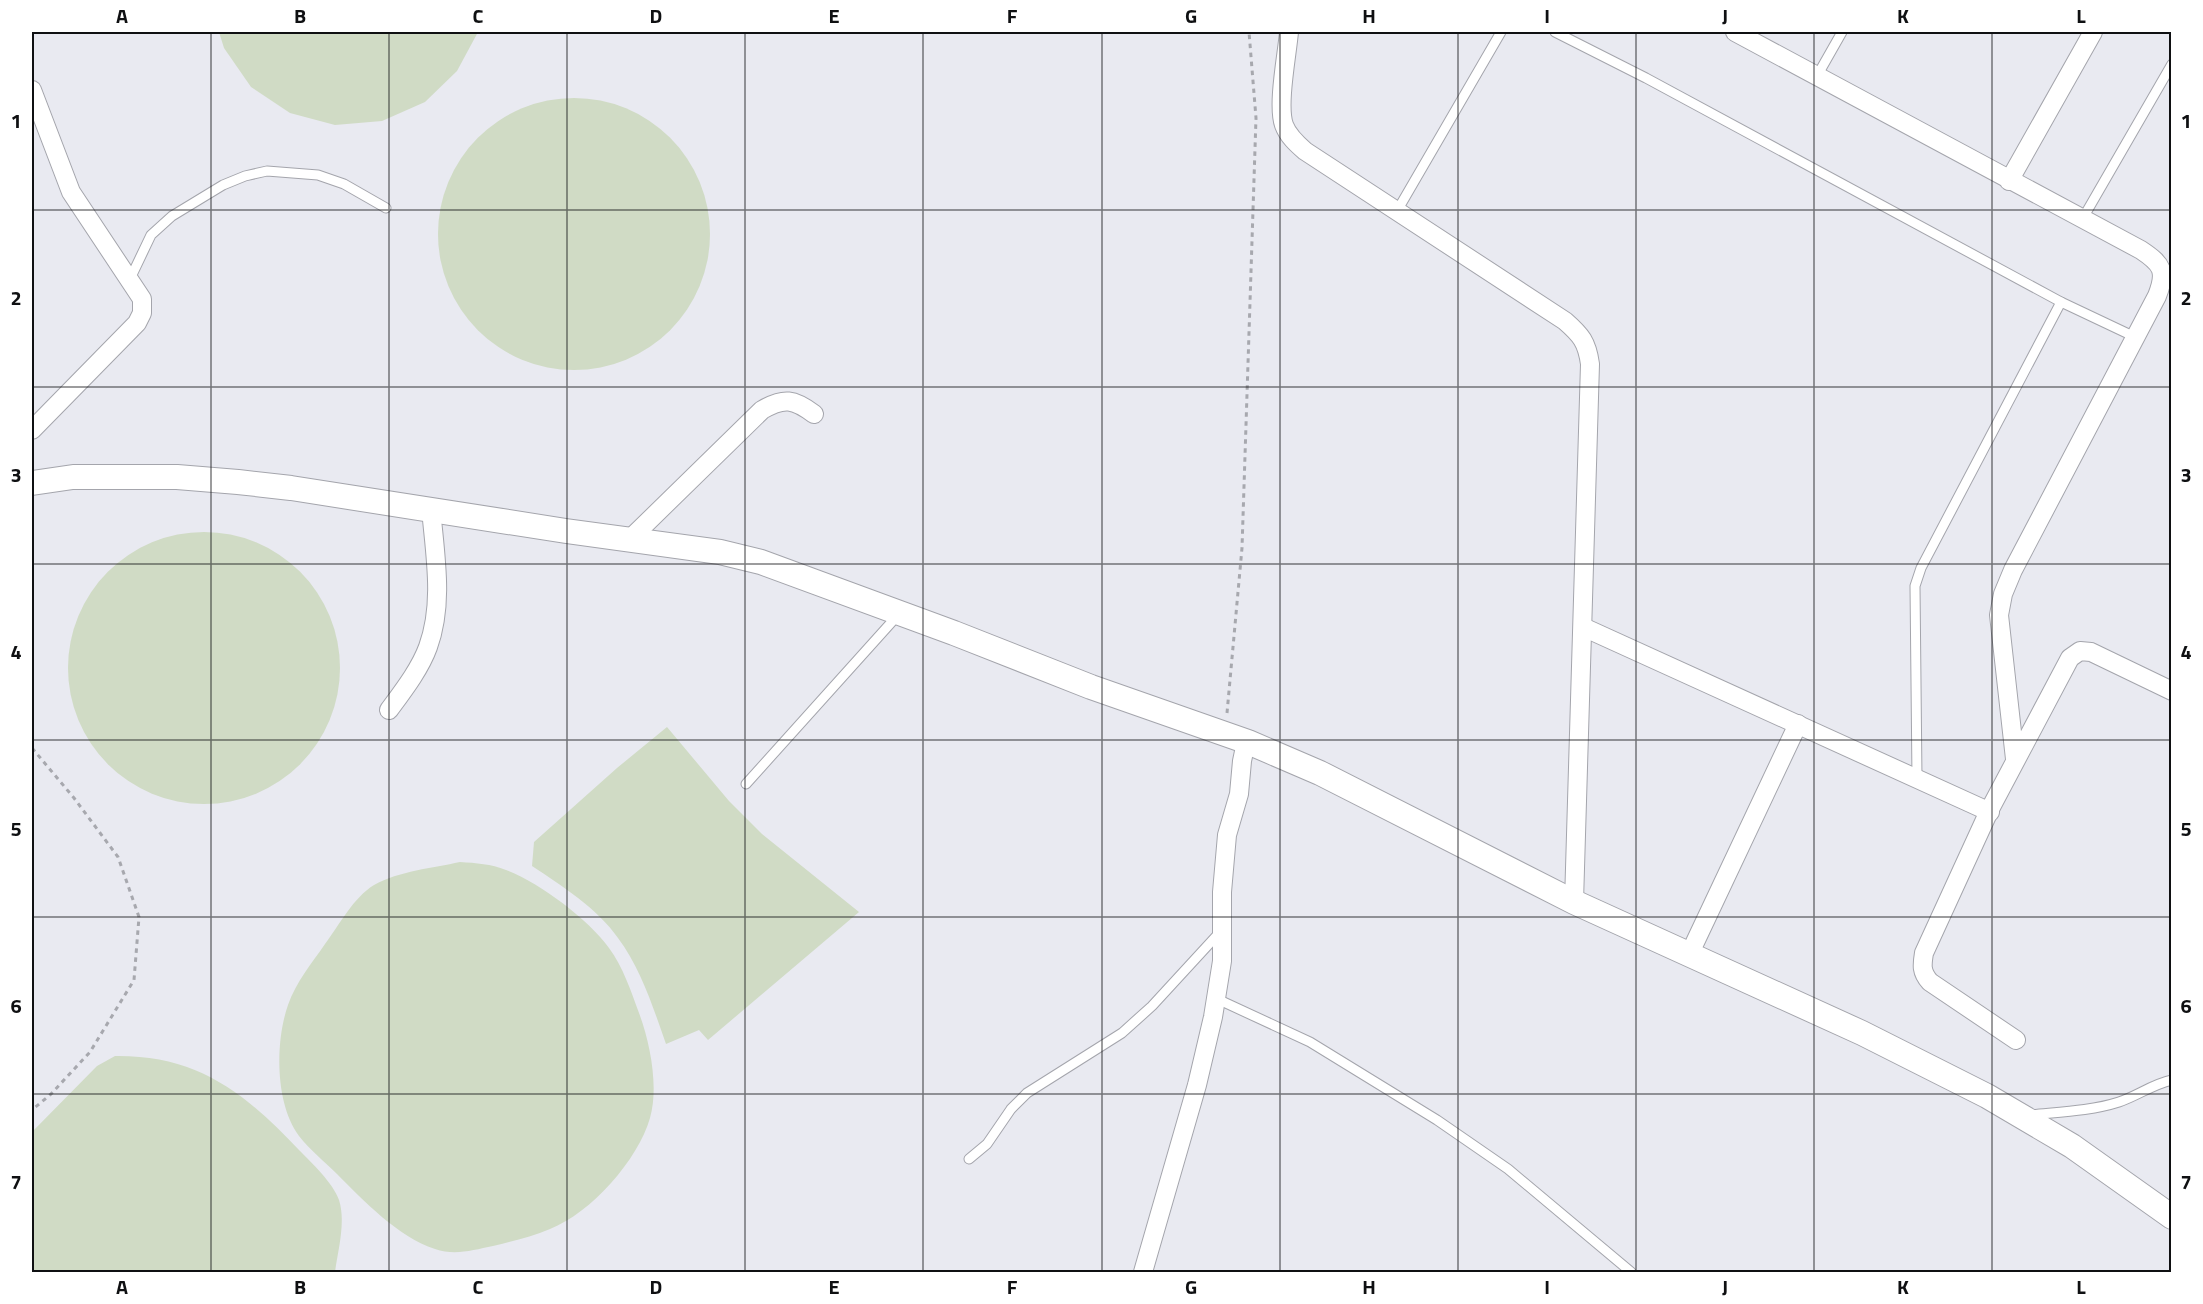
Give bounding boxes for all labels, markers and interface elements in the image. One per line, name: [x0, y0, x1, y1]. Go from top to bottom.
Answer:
text: A: [116, 0, 128, 31]
text: B: [294, 0, 306, 31]
text: C: [473, 0, 484, 31]
text: D: [650, 0, 662, 31]
text: E: [828, 0, 840, 31]
text: F: [1007, 0, 1018, 31]
text: G: [1185, 0, 1197, 31]
text: H: [1362, 0, 1376, 31]
text: I: [1544, 0, 1550, 31]
text: J: [1722, 0, 1728, 31]
text: K: [1897, 0, 1909, 31]
text: L: [2076, 0, 2086, 31]
text: 1: [10, 105, 22, 136]
text: 1: [2180, 105, 2192, 136]
text: 2: [10, 282, 22, 313]
text: 2: [2180, 282, 2192, 313]
text: 3: [10, 459, 22, 490]
text: 3: [2180, 459, 2192, 490]
text: 4: [10, 636, 22, 667]
text: 4: [2180, 636, 2192, 667]
text: 5: [10, 813, 22, 844]
text: 5: [2180, 813, 2192, 844]
text: 6: [10, 990, 22, 1021]
text: 6: [2180, 990, 2192, 1021]
text: 7: [10, 1166, 22, 1197]
text: 7: [2180, 1166, 2192, 1197]
text: A: [116, 1271, 128, 1302]
text: B: [294, 1271, 306, 1302]
text: C: [473, 1271, 484, 1302]
text: D: [650, 1271, 662, 1302]
text: E: [828, 1271, 840, 1302]
text: F: [1007, 1271, 1018, 1302]
text: G: [1185, 1271, 1197, 1302]
text: H: [1362, 1271, 1376, 1302]
text: I: [1544, 1271, 1550, 1302]
text: J: [1722, 1271, 1728, 1302]
text: K: [1897, 1271, 1909, 1302]
text: L: [2076, 1271, 2086, 1302]

